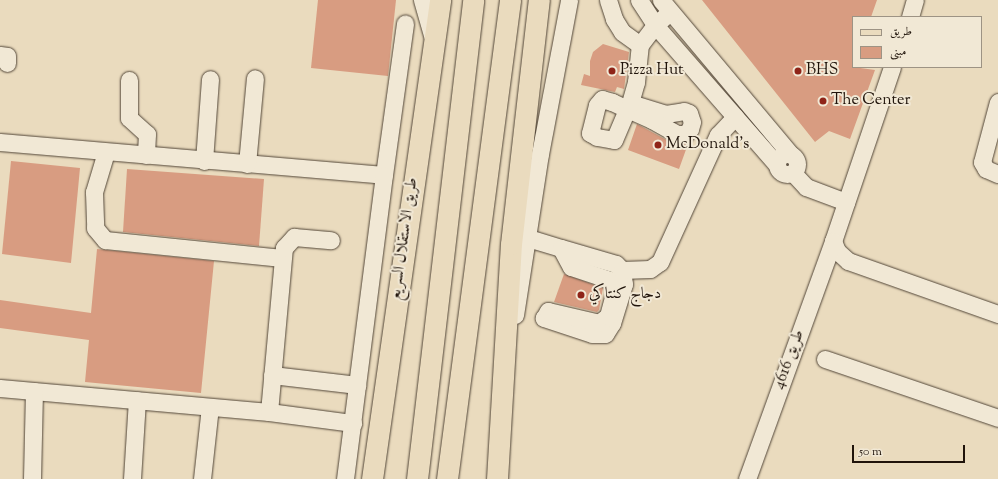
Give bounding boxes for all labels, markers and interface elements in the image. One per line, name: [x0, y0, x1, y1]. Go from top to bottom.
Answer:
legend: [852, 16, 982, 68]
text: طريق: [890, 23, 912, 41]
text: مبنى: [890, 43, 906, 61]
place label: Pizza Hut: [620, 61, 684, 81]
place label: BHS: [806, 61, 838, 81]
marker: Pizza Hut: [607, 66, 617, 76]
marker: BHS: [793, 66, 803, 76]
place label: The Center: [831, 91, 910, 111]
marker: The Center: [818, 96, 828, 106]
place label: McDonald's: [666, 135, 749, 155]
marker: McDonald's: [653, 140, 663, 150]
street label: طريق الاستقلال السريع: [387, 176, 423, 302]
place label: دجاج كنتاكي: [589, 285, 661, 305]
marker: دجاج كنتاكي: [576, 290, 586, 300]
street label: طريق 4616: [770, 328, 810, 392]
scale bar: [854, 437, 967, 463]
text: 50 m: [859, 443, 882, 461]

